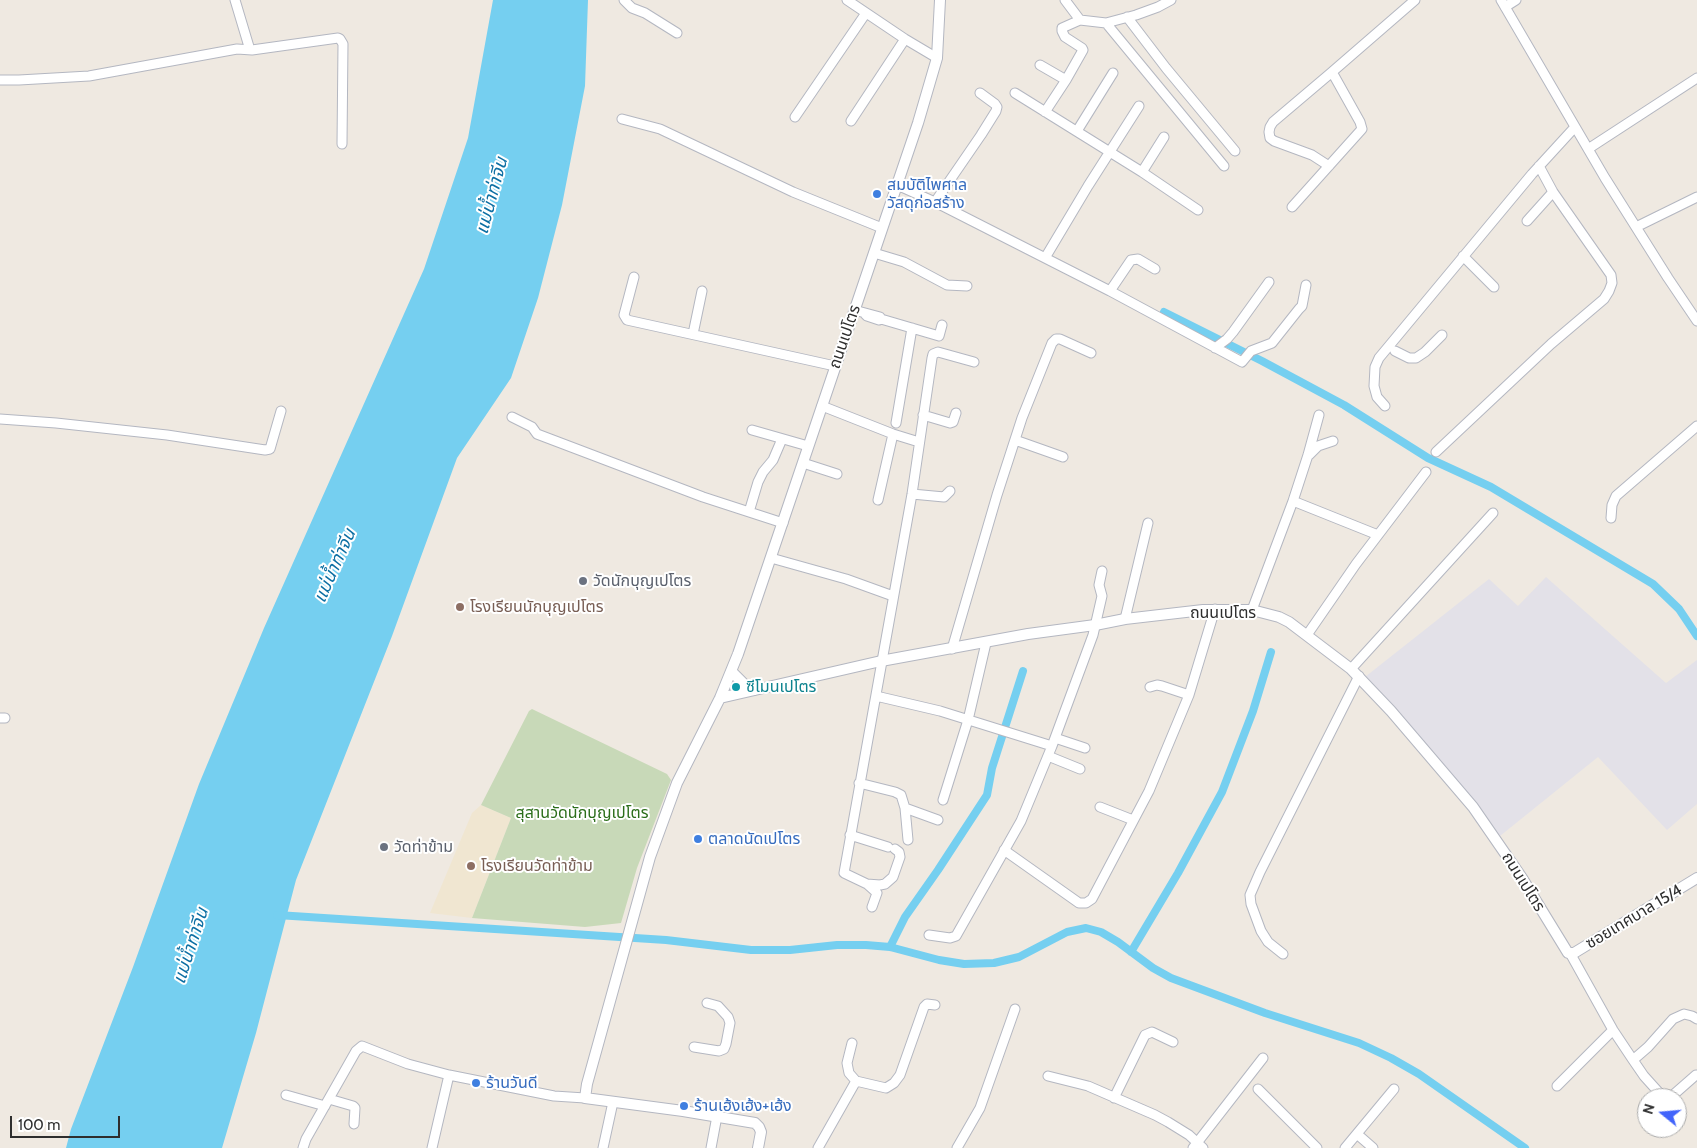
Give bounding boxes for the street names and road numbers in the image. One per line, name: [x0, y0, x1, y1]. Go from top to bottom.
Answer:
street label: ถนนเปโตร: [825, 303, 865, 371]
street label: ถนนเปโตร: [1190, 603, 1256, 623]
street label: ถนนเปโตร: [1497, 849, 1549, 915]
street label: ซอยเทศบาล 15/4: [1582, 881, 1686, 953]

